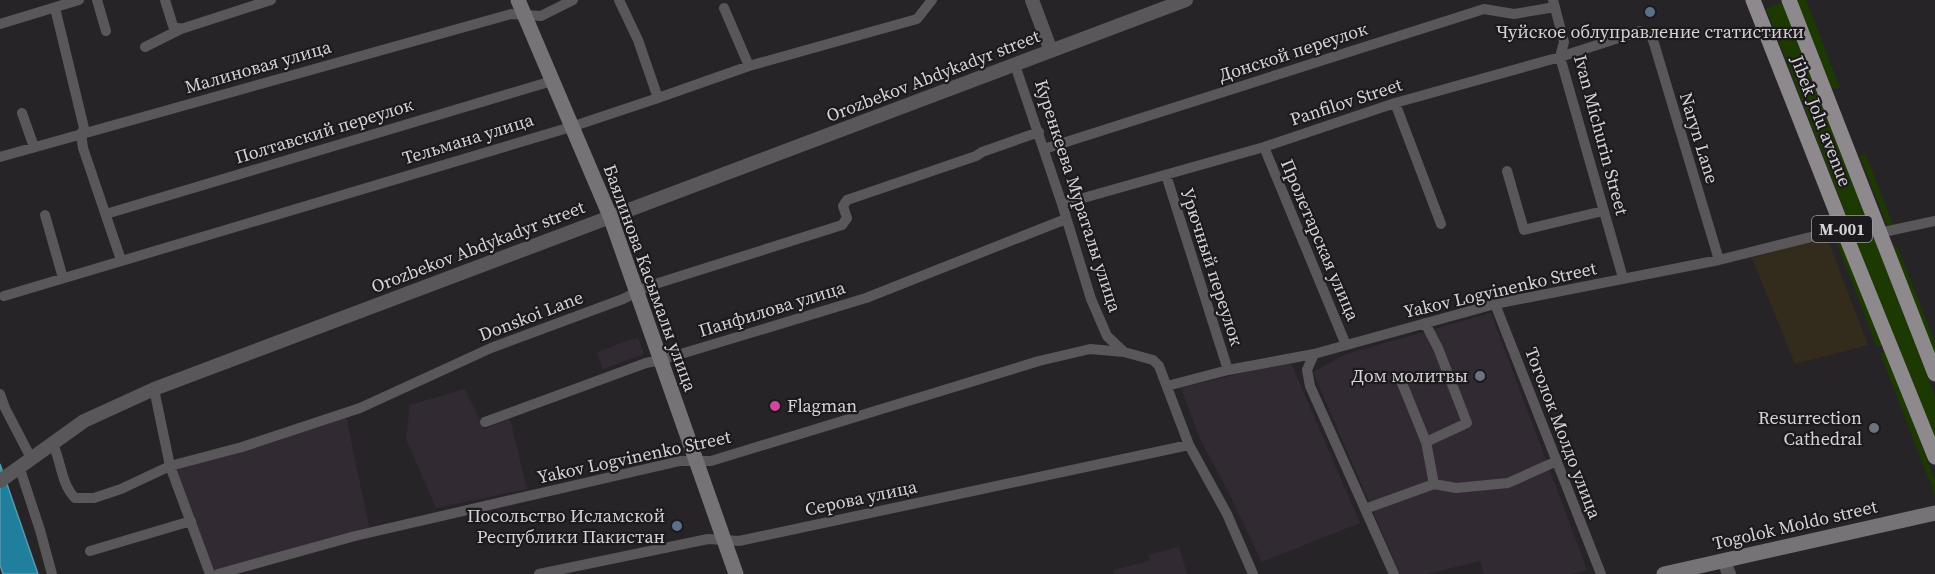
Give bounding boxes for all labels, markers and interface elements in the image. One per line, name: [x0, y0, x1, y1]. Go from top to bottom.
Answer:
marker: Чуйское облуправление статистики: [1643, 5, 1657, 19]
street label: Донской переулок: [1215, 16, 1371, 87]
place label: Чуйское облуправление статистики: [1496, 19, 1804, 44]
street label: Orozbekov Abdykadyr street: [822, 23, 1043, 128]
street label: Малиновая улица: [182, 33, 335, 99]
street label: Jibek Jolu avenue: [1785, 51, 1858, 190]
street label: Ivan Michurin Street: [1568, 52, 1635, 218]
street label: Panfilov Street: [1287, 72, 1405, 131]
street label: Куренкеева Мураталы улица: [1029, 76, 1128, 316]
street label: Naryn Lane: [1674, 89, 1725, 186]
street label: Полтавский переулок: [232, 91, 416, 170]
street label: Тельмана улица: [399, 106, 537, 170]
street label: Пролетарская улица: [1275, 155, 1366, 325]
street label: Баялинова Касымалы улица: [598, 161, 704, 396]
street label: Урючный переулок: [1175, 185, 1250, 349]
street label: Orozbekov Abdykadyr street: [367, 194, 588, 299]
road number: М-001: [1812, 216, 1872, 242]
street label: Yakov Logvinenko Street: [1401, 255, 1599, 324]
street label: Панфилова улица: [696, 274, 849, 343]
street label: Donskoi Lane: [475, 284, 587, 347]
street label: Тоголок Молдо улица: [1519, 343, 1608, 523]
place label: Дом молитвы: [1351, 363, 1468, 388]
marker: Дом молитвы: [1473, 369, 1487, 383]
place label: Flagman: [787, 393, 857, 418]
marker: Flagman: [768, 399, 782, 413]
place label: Resurrection Cathedral: [1758, 405, 1862, 451]
marker: Resurrection Cathedral: [1867, 421, 1881, 435]
street label: Yakov Logvinenko Street: [535, 424, 733, 489]
street label: Серова улица: [803, 473, 920, 522]
street label: Togolok Moldo street: [1710, 493, 1880, 556]
place label: Посольство Исламской Республики Пакистан: [467, 503, 665, 549]
marker: Посольство Исламской Республики Пакистан: [670, 519, 684, 533]

